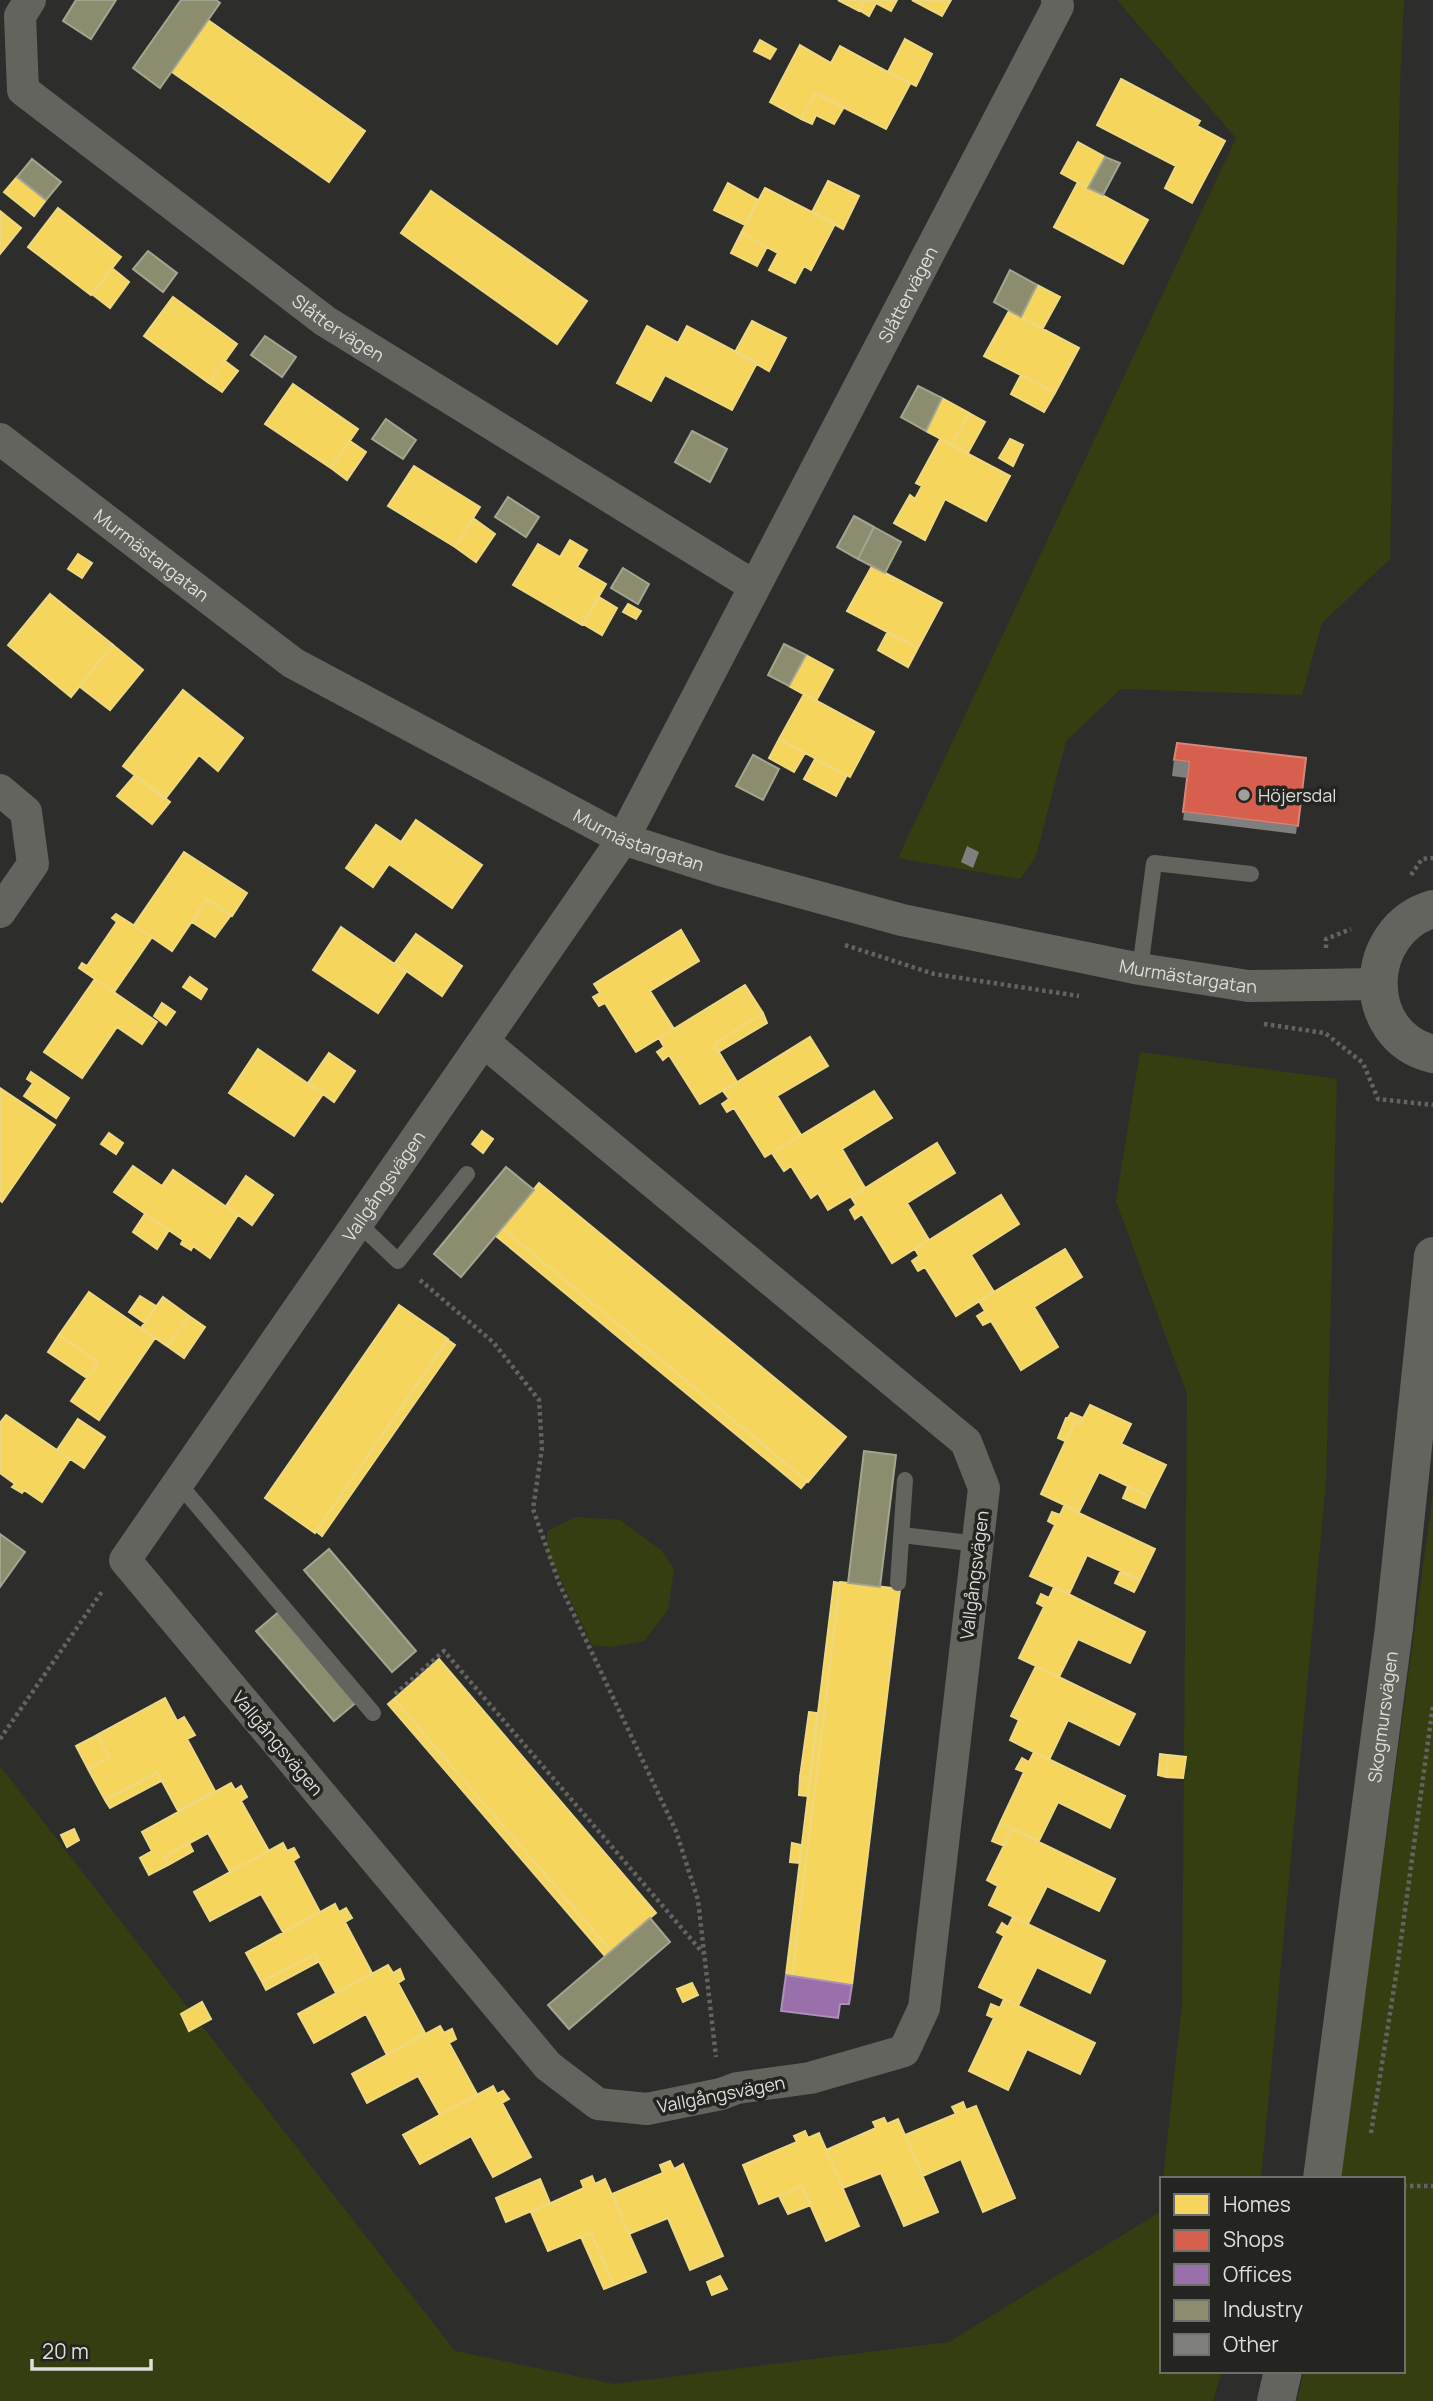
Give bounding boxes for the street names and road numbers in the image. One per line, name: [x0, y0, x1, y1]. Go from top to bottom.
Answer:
street label: Slåttervägen: [872, 242, 943, 347]
street label: Slåttervägen: [287, 288, 389, 367]
street label: Murmästargatan: [89, 503, 214, 607]
street label: Murmästargatan: [569, 803, 707, 876]
street label: Murmästargatan: [1117, 953, 1257, 998]
street label: Vallgångsvägen: [337, 1126, 430, 1246]
street label: Vallgångsvägen: [954, 1509, 994, 1641]
street label: Skogmursvägen: [1362, 1650, 1403, 1784]
street label: Vallgångsvägen: [227, 1686, 329, 1800]
street label: Vallgångsvägen: [655, 2070, 787, 2118]

